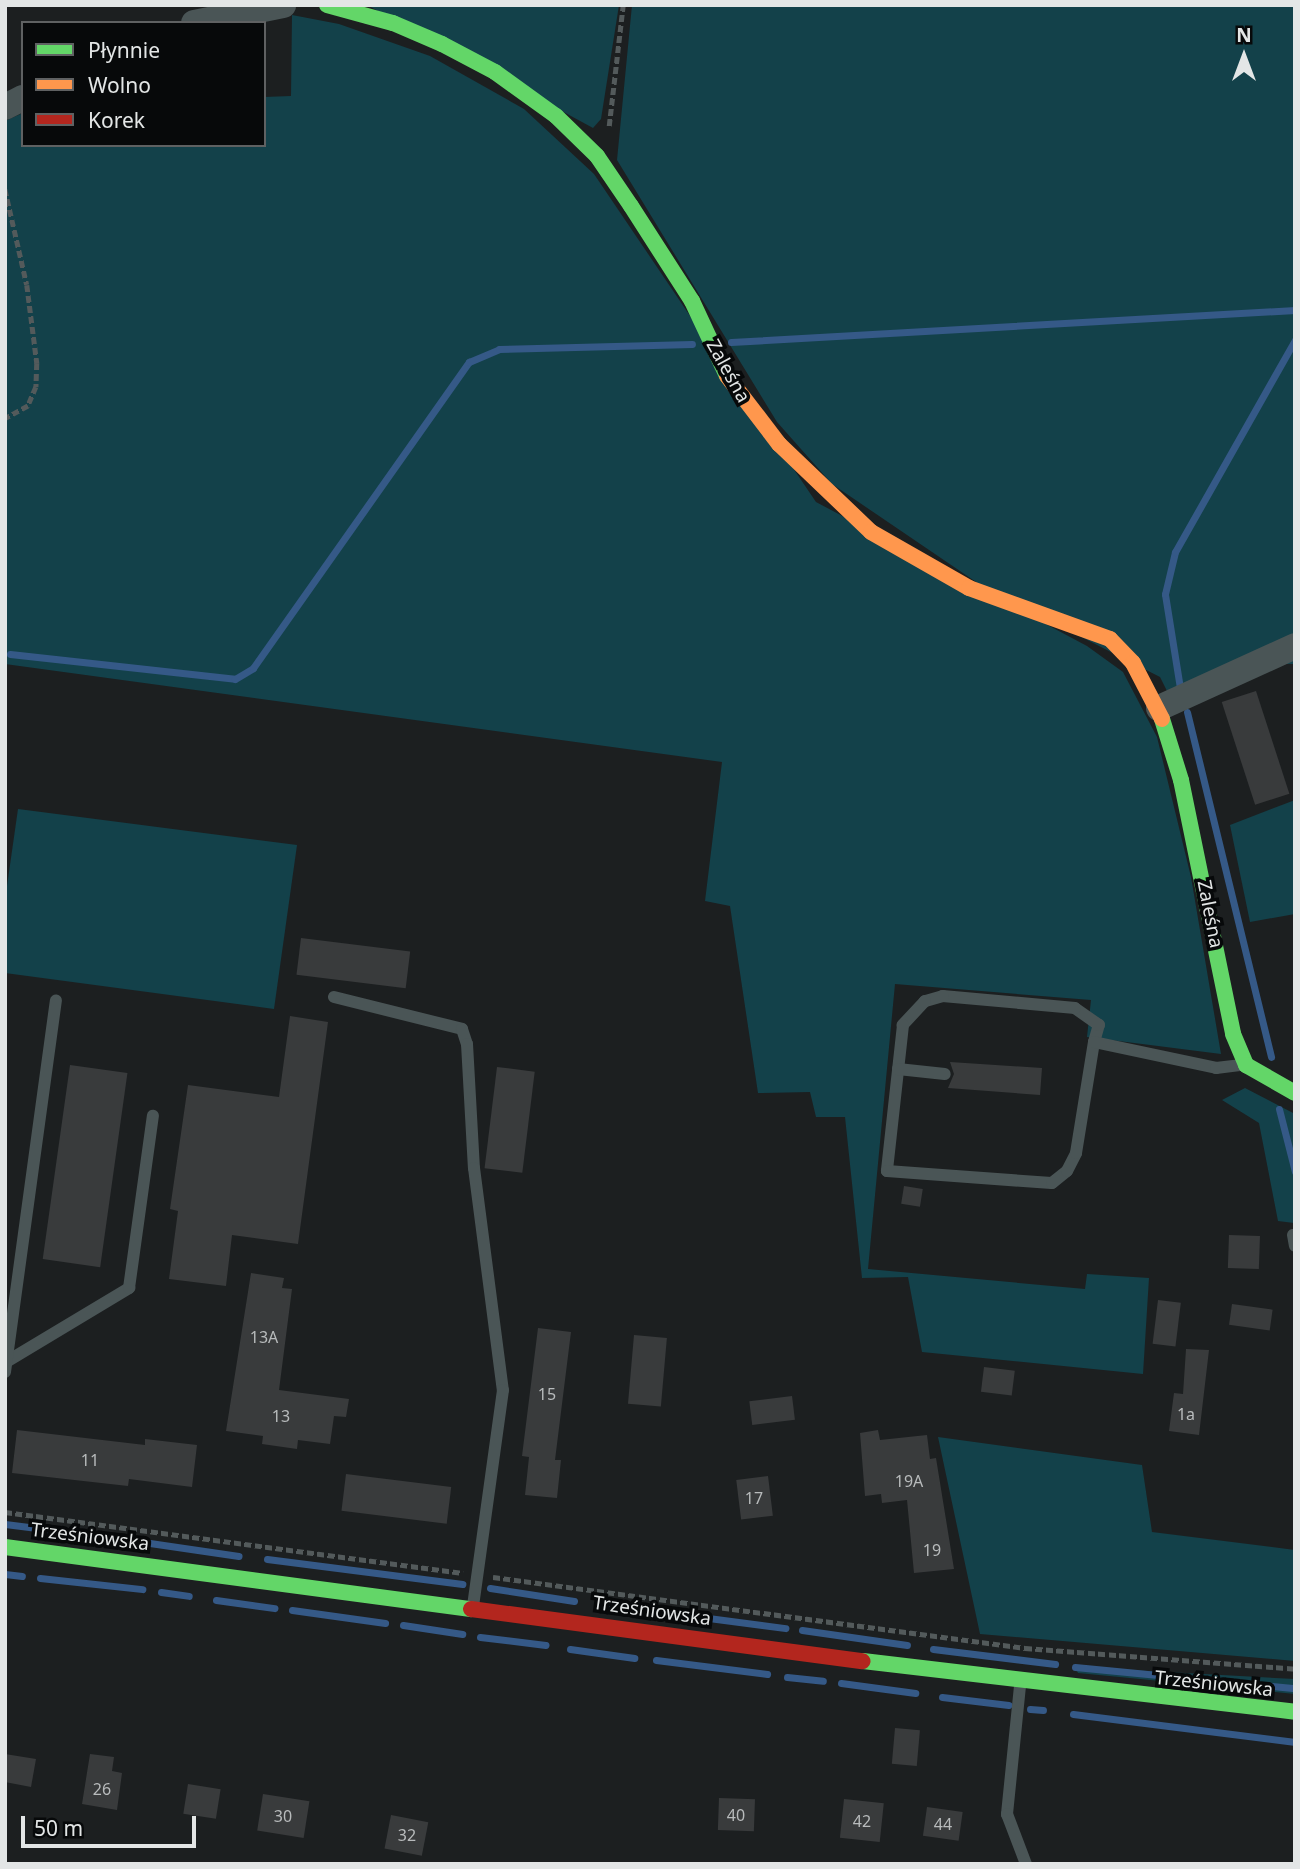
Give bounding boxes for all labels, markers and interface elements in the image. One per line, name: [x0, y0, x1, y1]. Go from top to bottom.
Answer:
legend: [21, 21, 266, 147]
north arrow: [1209, 21, 1279, 91]
text: N: [1236, 22, 1252, 48]
text: Płynnie: [88, 36, 160, 64]
text: Wolno: [88, 71, 151, 99]
text: Korek: [88, 106, 145, 134]
street label: Zaleśna: [701, 335, 755, 407]
street label: Zaleśna: [1192, 878, 1228, 950]
house number: 13A: [250, 1327, 278, 1347]
house number: 15: [538, 1384, 556, 1404]
house number: 1a: [1177, 1404, 1195, 1424]
house number: 13: [272, 1406, 290, 1426]
house number: 11: [81, 1450, 99, 1470]
house number: 19A: [895, 1471, 923, 1491]
house number: 17: [745, 1488, 763, 1508]
street label: Trześniowska: [30, 1518, 150, 1556]
house number: 19: [923, 1540, 941, 1560]
street label: Trześniowska: [592, 1591, 712, 1631]
street label: Trześniowska: [1154, 1666, 1274, 1702]
house number: 26: [93, 1779, 111, 1799]
scale bar: [24, 1802, 200, 1846]
house number: 40: [727, 1805, 745, 1825]
house number: 30: [274, 1806, 292, 1826]
house number: 42: [853, 1811, 871, 1831]
text: 50 m: [34, 1814, 83, 1842]
house number: 44: [934, 1814, 952, 1834]
house number: 32: [398, 1825, 416, 1845]

